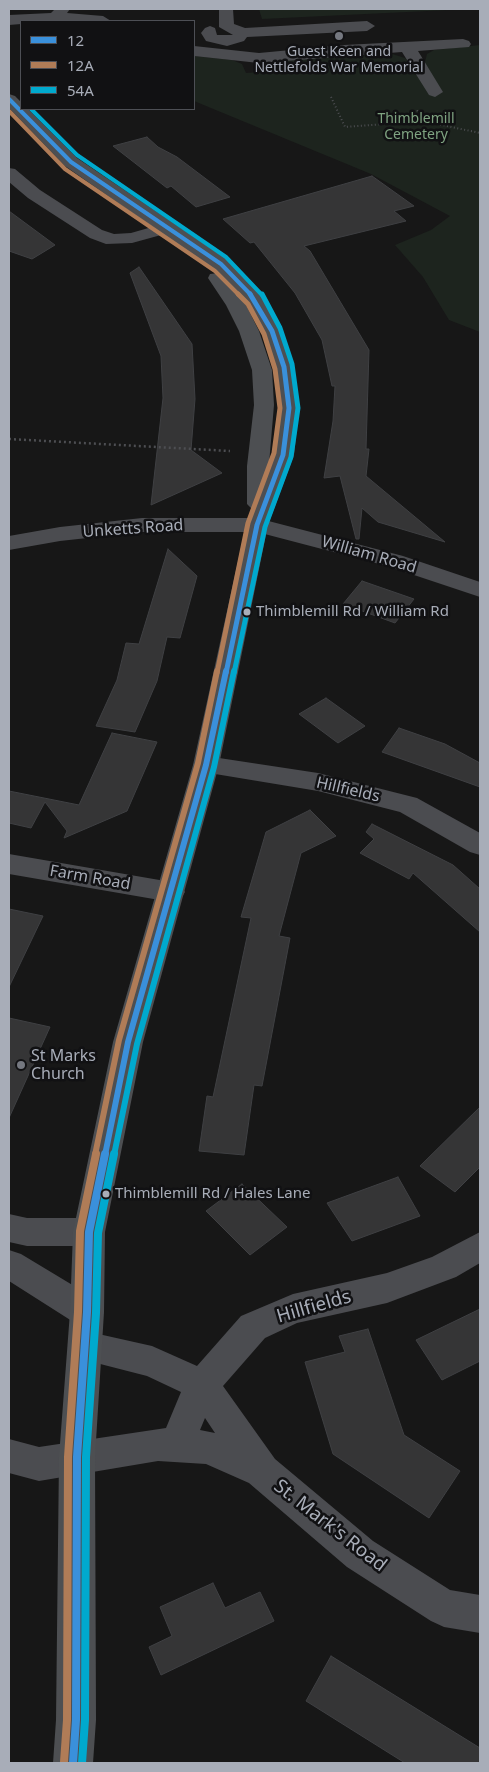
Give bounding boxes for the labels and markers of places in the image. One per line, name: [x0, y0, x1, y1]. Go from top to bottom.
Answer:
marker: Guest Keen and Nettlefolds War Memorial: [333, 30, 345, 42]
place label: Guest Keen and Nettlefolds War Memorial: [254, 44, 424, 76]
place label: Thimblemill Rd / William Rd: [256, 603, 449, 621]
marker: Thimblemill Rd / William Rd: [242, 607, 252, 617]
place label: St Marks Church: [31, 1046, 96, 1084]
marker: St Marks Church: [15, 1059, 27, 1071]
place label: Thimblemill Rd / Hales Lane: [115, 1185, 310, 1203]
marker: Thimblemill Rd / Hales Lane: [101, 1189, 111, 1199]

